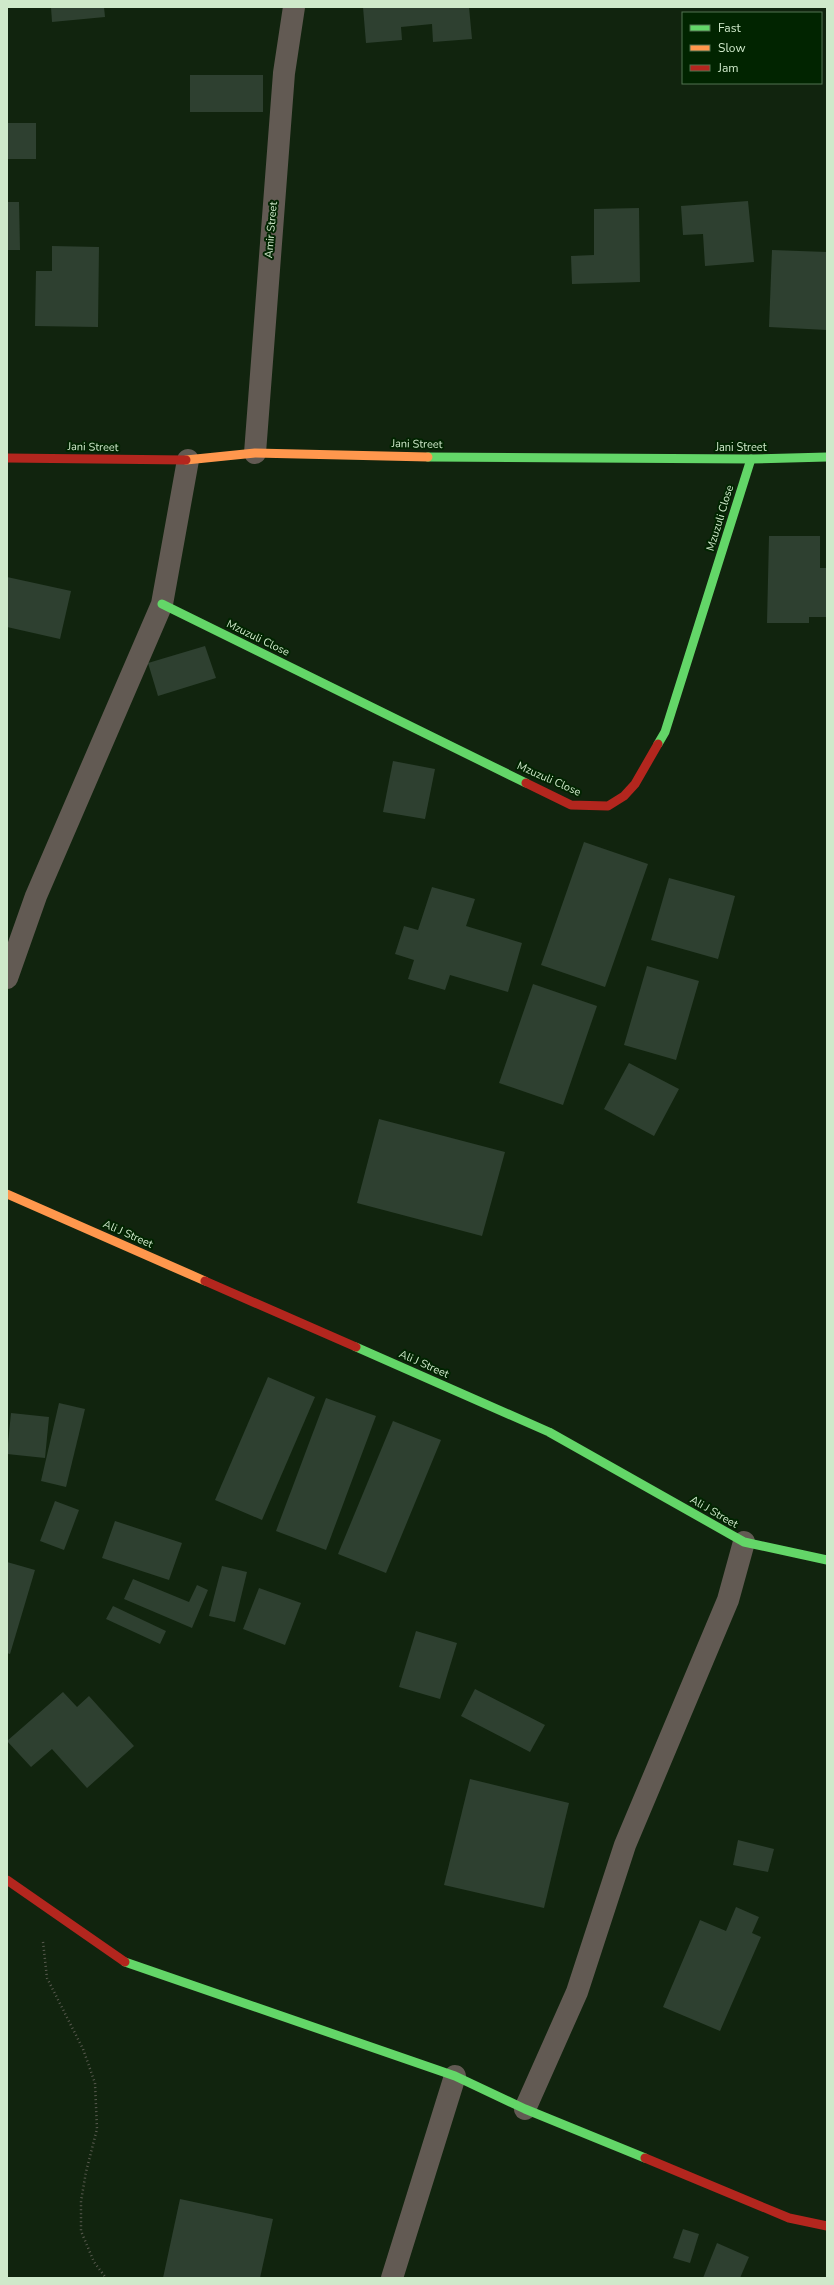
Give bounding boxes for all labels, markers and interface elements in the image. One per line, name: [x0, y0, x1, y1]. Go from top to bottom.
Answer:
legend: [682, 12, 822, 84]
text: Fast: [718, 20, 741, 36]
text: Slow: [718, 40, 746, 56]
text: Jam: [717, 60, 739, 76]
street label: Amir Street: [261, 201, 281, 259]
street label: Jani Street: [390, 436, 443, 452]
street label: Jani Street: [66, 439, 119, 455]
street label: Jani Street: [714, 440, 767, 455]
street label: Mzuzuli Close: [703, 483, 737, 553]
street label: Mzuzuli Close: [224, 616, 292, 660]
street label: Mzuzuli Close: [515, 758, 583, 800]
street label: Ali J Street: [101, 1216, 155, 1252]
street label: Ali J Street: [397, 1346, 451, 1382]
street label: Ali J Street: [687, 1492, 741, 1532]

